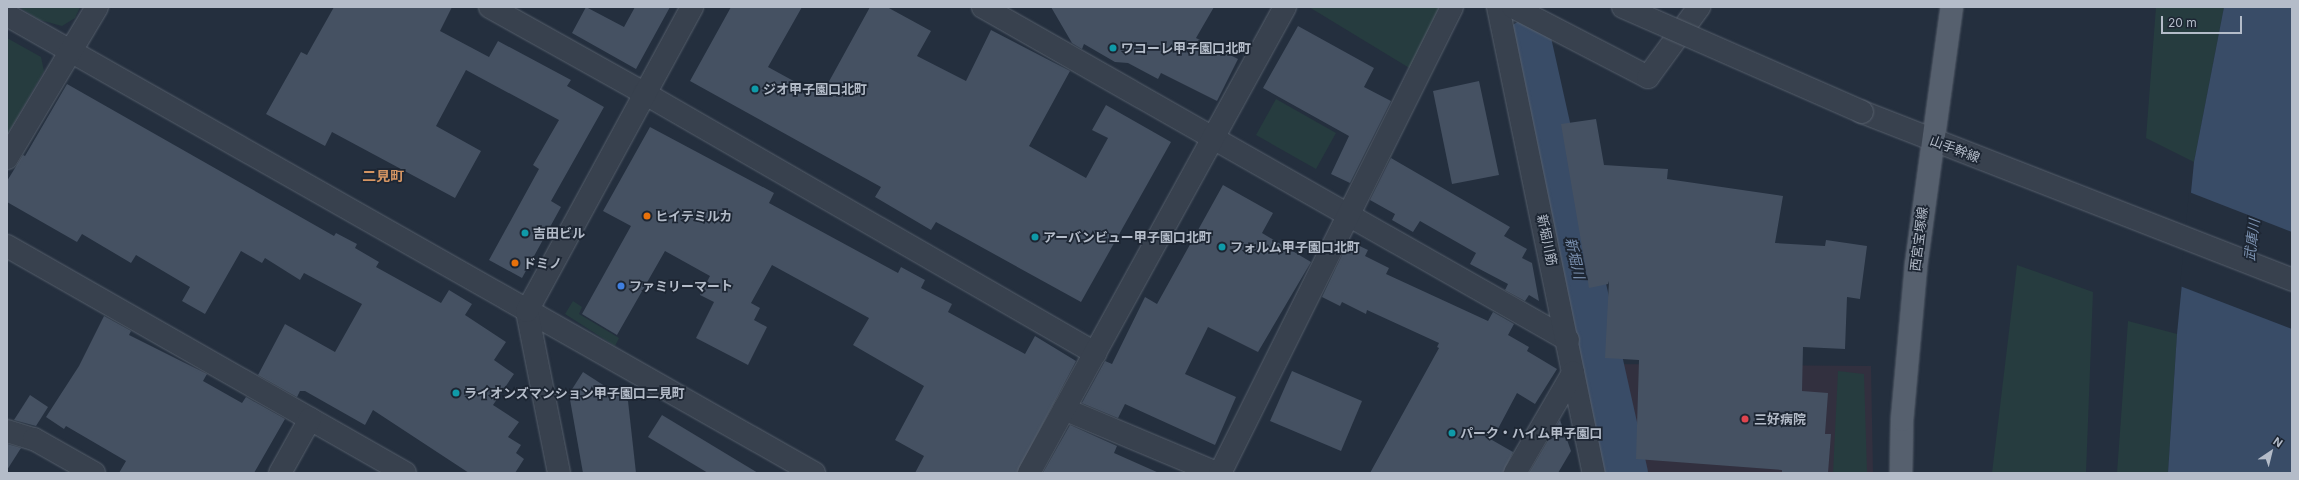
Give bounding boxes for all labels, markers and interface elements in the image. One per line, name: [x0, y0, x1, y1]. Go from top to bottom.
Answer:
scale bar: [2163, 8, 2244, 34]
text: 20 m: [2168, 15, 2197, 30]
place label: ワコーレ甲子園口北町: [1121, 40, 1251, 56]
marker: ワコーレ甲子園口北町: [1108, 43, 1118, 53]
place label: ジオ甲子園口北町: [763, 81, 867, 97]
marker: ジオ甲子園口北町: [750, 84, 760, 94]
street label: 山手幹線: [1928, 132, 1982, 166]
district label: 二見町: [362, 168, 404, 184]
street label: 西宮宝塚線: [1907, 206, 1931, 272]
place label: ヒイテミルカ: [655, 208, 733, 224]
marker: ヒイテミルカ: [642, 211, 652, 221]
street label: 新堀川筋: [1534, 213, 1560, 267]
water label: 武庫川: [2241, 218, 2263, 262]
place label: 吉田ビル: [533, 225, 585, 241]
marker: 吉田ビル: [520, 228, 530, 238]
place label: アーバンビュー甲子園口北町: [1043, 229, 1211, 245]
marker: アーバンビュー甲子園口北町: [1030, 232, 1040, 242]
water label: 新堀川: [1562, 236, 1588, 280]
place label: フォルム甲子園口北町: [1230, 239, 1360, 255]
marker: フォルム甲子園口北町: [1217, 242, 1227, 252]
place label: ドミノ: [523, 255, 562, 271]
marker: ドミノ: [510, 258, 520, 268]
place label: ファミリーマート: [629, 278, 733, 294]
marker: ファミリーマート: [616, 281, 626, 291]
place label: ライオンズマンション甲子園口二見町: [464, 385, 685, 401]
marker: ライオンズマンション甲子園口二見町: [451, 388, 461, 398]
place label: 三好病院: [1754, 411, 1806, 427]
marker: 三好病院: [1739, 413, 1751, 425]
place label: パーク・ハイム甲子園口: [1460, 425, 1603, 441]
marker: パーク・ハイム甲子園口: [1447, 428, 1457, 438]
north arrow: [2251, 432, 2291, 472]
text: N: [2270, 434, 2285, 450]

